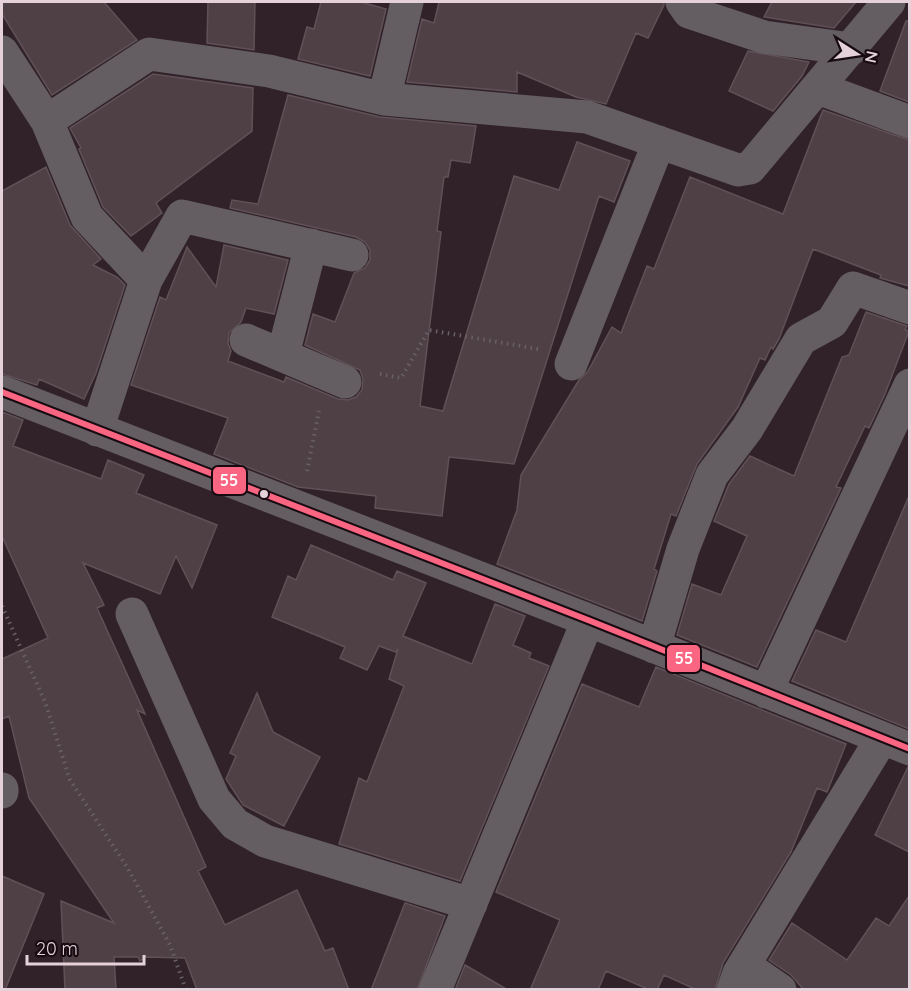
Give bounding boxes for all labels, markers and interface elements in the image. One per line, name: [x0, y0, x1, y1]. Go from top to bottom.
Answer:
north arrow: [827, 24, 887, 84]
text: N: [861, 49, 883, 65]
line badge: 55: [212, 466, 247, 495]
text: 55: [220, 470, 238, 490]
unlabelled marker: [258, 488, 270, 500]
line badge: 55: [666, 644, 701, 673]
text: 55: [675, 648, 693, 668]
scale bar: [27, 928, 144, 966]
text: 20 m: [36, 937, 78, 960]

